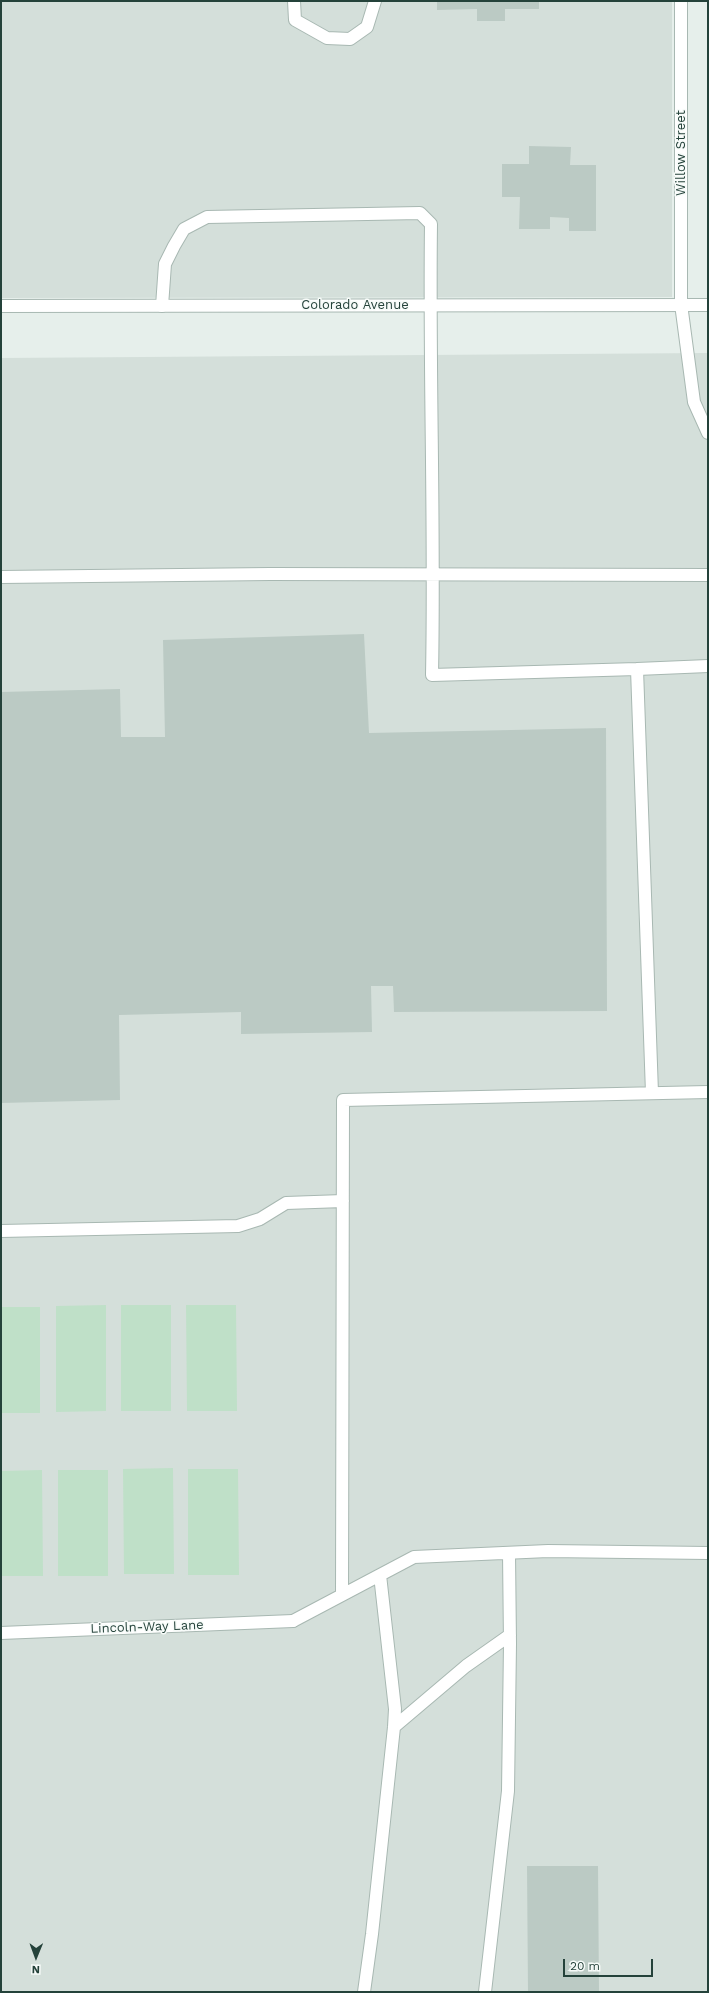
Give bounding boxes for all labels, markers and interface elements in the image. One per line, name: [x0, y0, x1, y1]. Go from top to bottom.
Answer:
street label: Willow Street: [673, 110, 689, 196]
street label: Colorado Avenue: [301, 297, 409, 313]
street label: Lincoln-Way Lane: [90, 1617, 204, 1637]
north arrow: [16, 1937, 56, 1977]
scale bar: [565, 1951, 655, 1977]
text: 20 m: [570, 1959, 600, 1973]
text: N: [32, 1963, 40, 1976]

